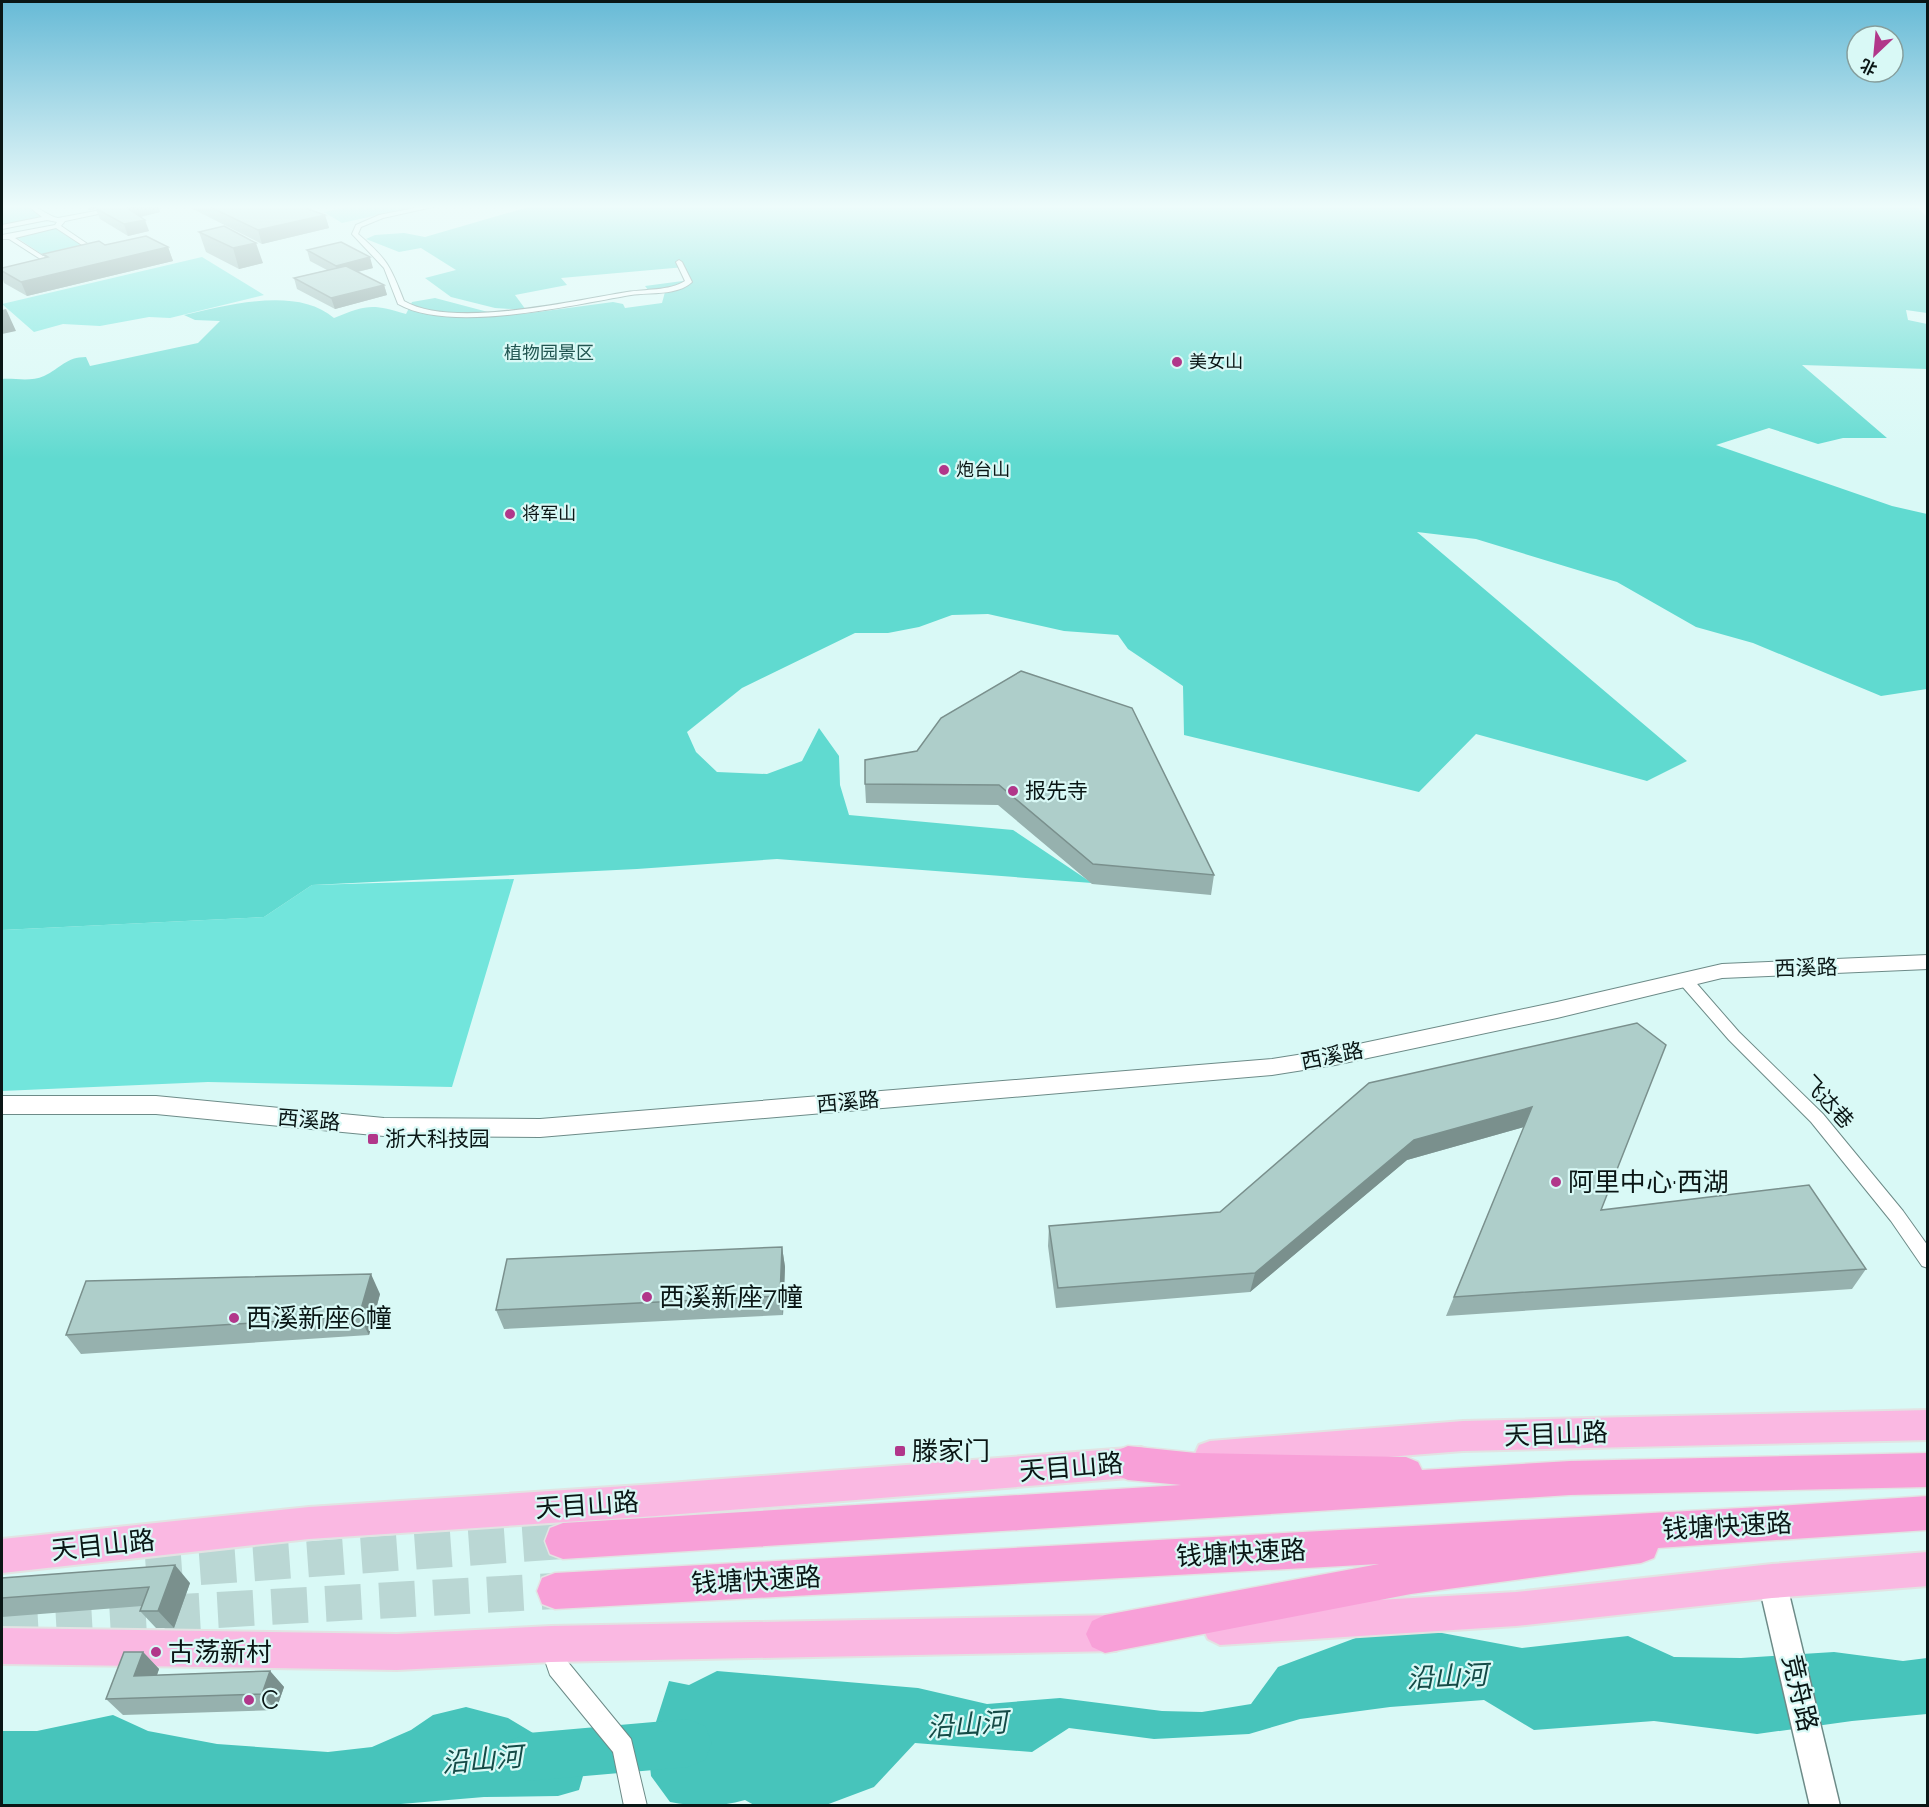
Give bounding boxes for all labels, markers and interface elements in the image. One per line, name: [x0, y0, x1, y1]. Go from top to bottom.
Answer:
north arrow: [1845, 24, 1905, 84]
text: 北: [1857, 55, 1880, 79]
park label: 植物园景区: [504, 342, 594, 363]
place label: 美女山: [1189, 351, 1243, 372]
marker: 美女山: [1170, 355, 1184, 369]
place label: 炮台山: [956, 459, 1010, 480]
marker: 炮台山: [937, 463, 951, 477]
place label: 将军山: [522, 503, 576, 524]
marker: 将军山: [503, 507, 517, 521]
place label: 报先寺: [1025, 778, 1088, 803]
marker: 报先寺: [1006, 784, 1020, 798]
street label: 西溪路: [1774, 954, 1838, 981]
street label: 西溪路: [1299, 1037, 1365, 1074]
street label: 飞达巷: [1798, 1070, 1859, 1133]
street label: 西溪路: [815, 1086, 880, 1117]
street label: 西溪路: [277, 1104, 342, 1135]
place label: 浙大科技园: [385, 1126, 490, 1151]
marker: 浙大科技园: [366, 1132, 380, 1146]
place label: 阿里中心·西湖: [1568, 1167, 1729, 1197]
marker: 阿里中心·西湖: [1549, 1175, 1563, 1189]
place label: 西溪新座7幢: [659, 1282, 803, 1312]
marker: 西溪新座7幢: [640, 1290, 654, 1304]
place label: 西溪新座6幢: [246, 1303, 392, 1333]
marker: 西溪新座6幢: [227, 1311, 241, 1325]
street label: 天目山路: [1504, 1417, 1608, 1451]
place label: 滕家门: [912, 1436, 990, 1466]
marker: 滕家门: [893, 1444, 907, 1458]
street label: 天目山路: [1018, 1448, 1124, 1486]
street label: 天目山路: [534, 1486, 640, 1524]
street label: 钱塘快速路: [1661, 1508, 1793, 1544]
street label: 天目山路: [50, 1525, 156, 1565]
street label: 钱塘快速路: [1175, 1535, 1307, 1571]
street label: 钱塘快速路: [690, 1562, 822, 1598]
place label: 古荡新村: [168, 1637, 272, 1667]
marker: 古荡新村: [149, 1645, 163, 1659]
street label: 竞舟路: [1777, 1652, 1823, 1734]
water label: 沿山河: [1406, 1659, 1493, 1694]
place label: C: [261, 1685, 279, 1715]
marker: C: [242, 1693, 256, 1707]
water label: 沿山河: [925, 1706, 1013, 1743]
water label: 沿山河: [440, 1740, 529, 1778]

